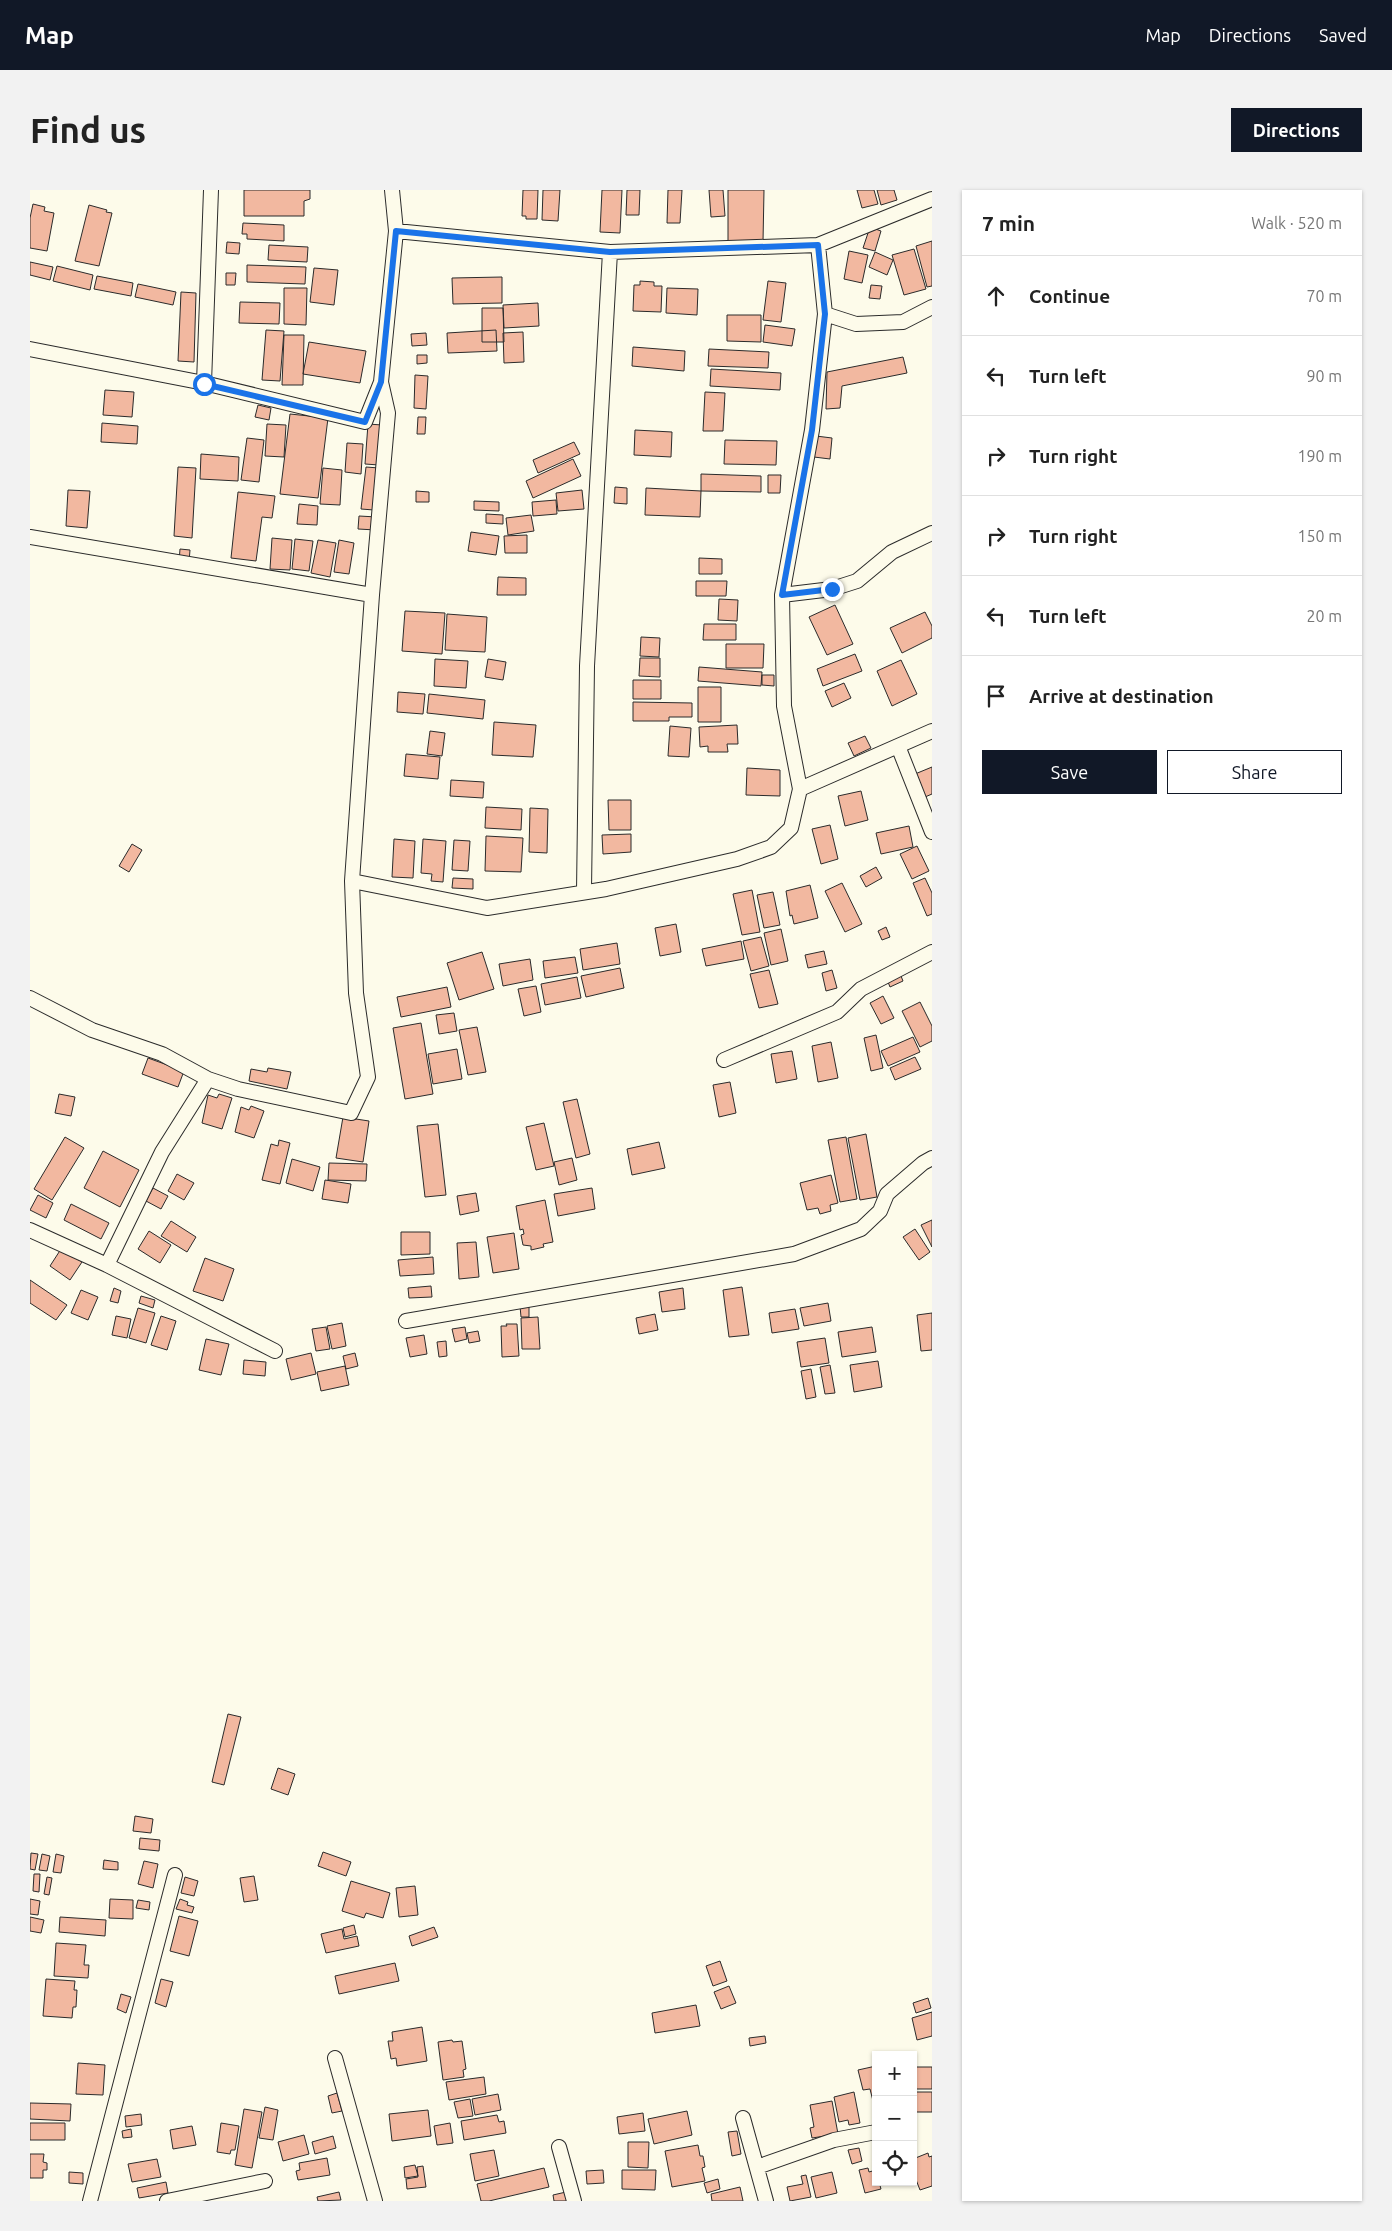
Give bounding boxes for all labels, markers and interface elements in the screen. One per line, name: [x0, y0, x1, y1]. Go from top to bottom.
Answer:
text: Map: [25, 22, 74, 49]
text: Map: [1145, 25, 1181, 45]
text: Directions: [1209, 25, 1291, 45]
text: Saved: [1319, 25, 1367, 45]
button: Directions: [1231, 108, 1362, 152]
text: Find us: [30, 110, 146, 150]
text: 7 min: [982, 211, 1035, 235]
text: Walk · 520 m: [1251, 214, 1342, 232]
icon: ahead: [982, 282, 1010, 310]
text: Continue: [1029, 285, 1110, 307]
text: 70 m: [1306, 287, 1342, 305]
icon: left: [982, 362, 1010, 390]
text: Turn left: [1029, 365, 1107, 387]
text: 90 m: [1306, 367, 1342, 385]
route start: [193, 373, 216, 396]
icon: right: [982, 442, 1010, 470]
text: Turn right: [1029, 445, 1117, 467]
text: 190 m: [1297, 447, 1342, 465]
icon: right: [982, 522, 1010, 550]
text: Turn right: [1029, 525, 1117, 547]
text: 150 m: [1297, 527, 1342, 545]
route end: [821, 578, 844, 601]
icon: left: [982, 602, 1010, 630]
text: Turn left: [1029, 605, 1107, 627]
text: 20 m: [1306, 607, 1342, 625]
icon: arrive: [982, 682, 1010, 710]
text: Arrive at destination: [1029, 685, 1214, 707]
button: Save: [982, 750, 1157, 794]
button: Share: [1167, 750, 1342, 794]
map controls: [872, 2051, 917, 2186]
button: +: [872, 2051, 917, 2096]
button: −: [872, 2096, 917, 2141]
button: locate: [872, 2141, 917, 2186]

